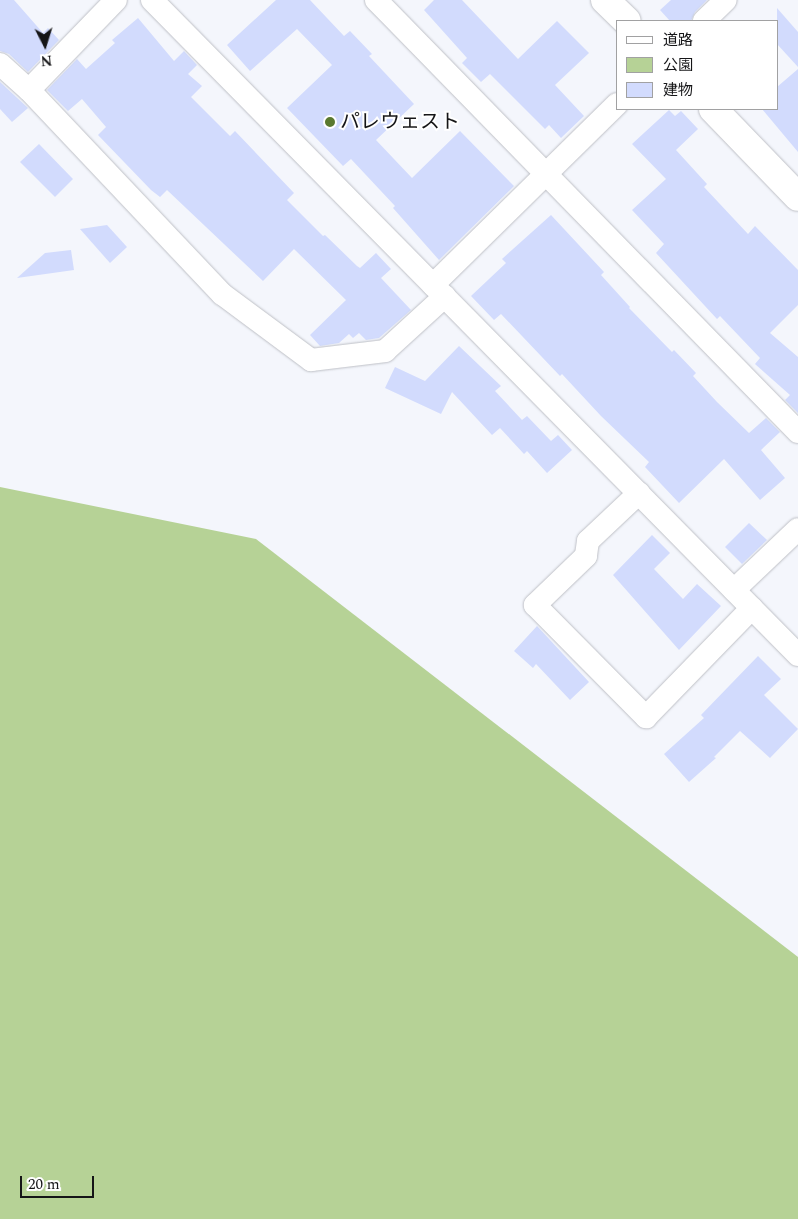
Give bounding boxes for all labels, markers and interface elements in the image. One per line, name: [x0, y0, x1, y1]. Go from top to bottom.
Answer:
north arrow: [20, 20, 70, 70]
legend: [616, 20, 778, 110]
text: 道路: [663, 29, 693, 52]
text: N: [40, 49, 53, 71]
text: 公園: [663, 54, 693, 77]
text: 建物: [663, 79, 693, 102]
place label: パレウェスト: [340, 110, 460, 134]
marker: パレウェスト: [324, 116, 336, 128]
scale bar: [22, 1166, 96, 1198]
text: 20 m: [28, 1173, 60, 1196]

